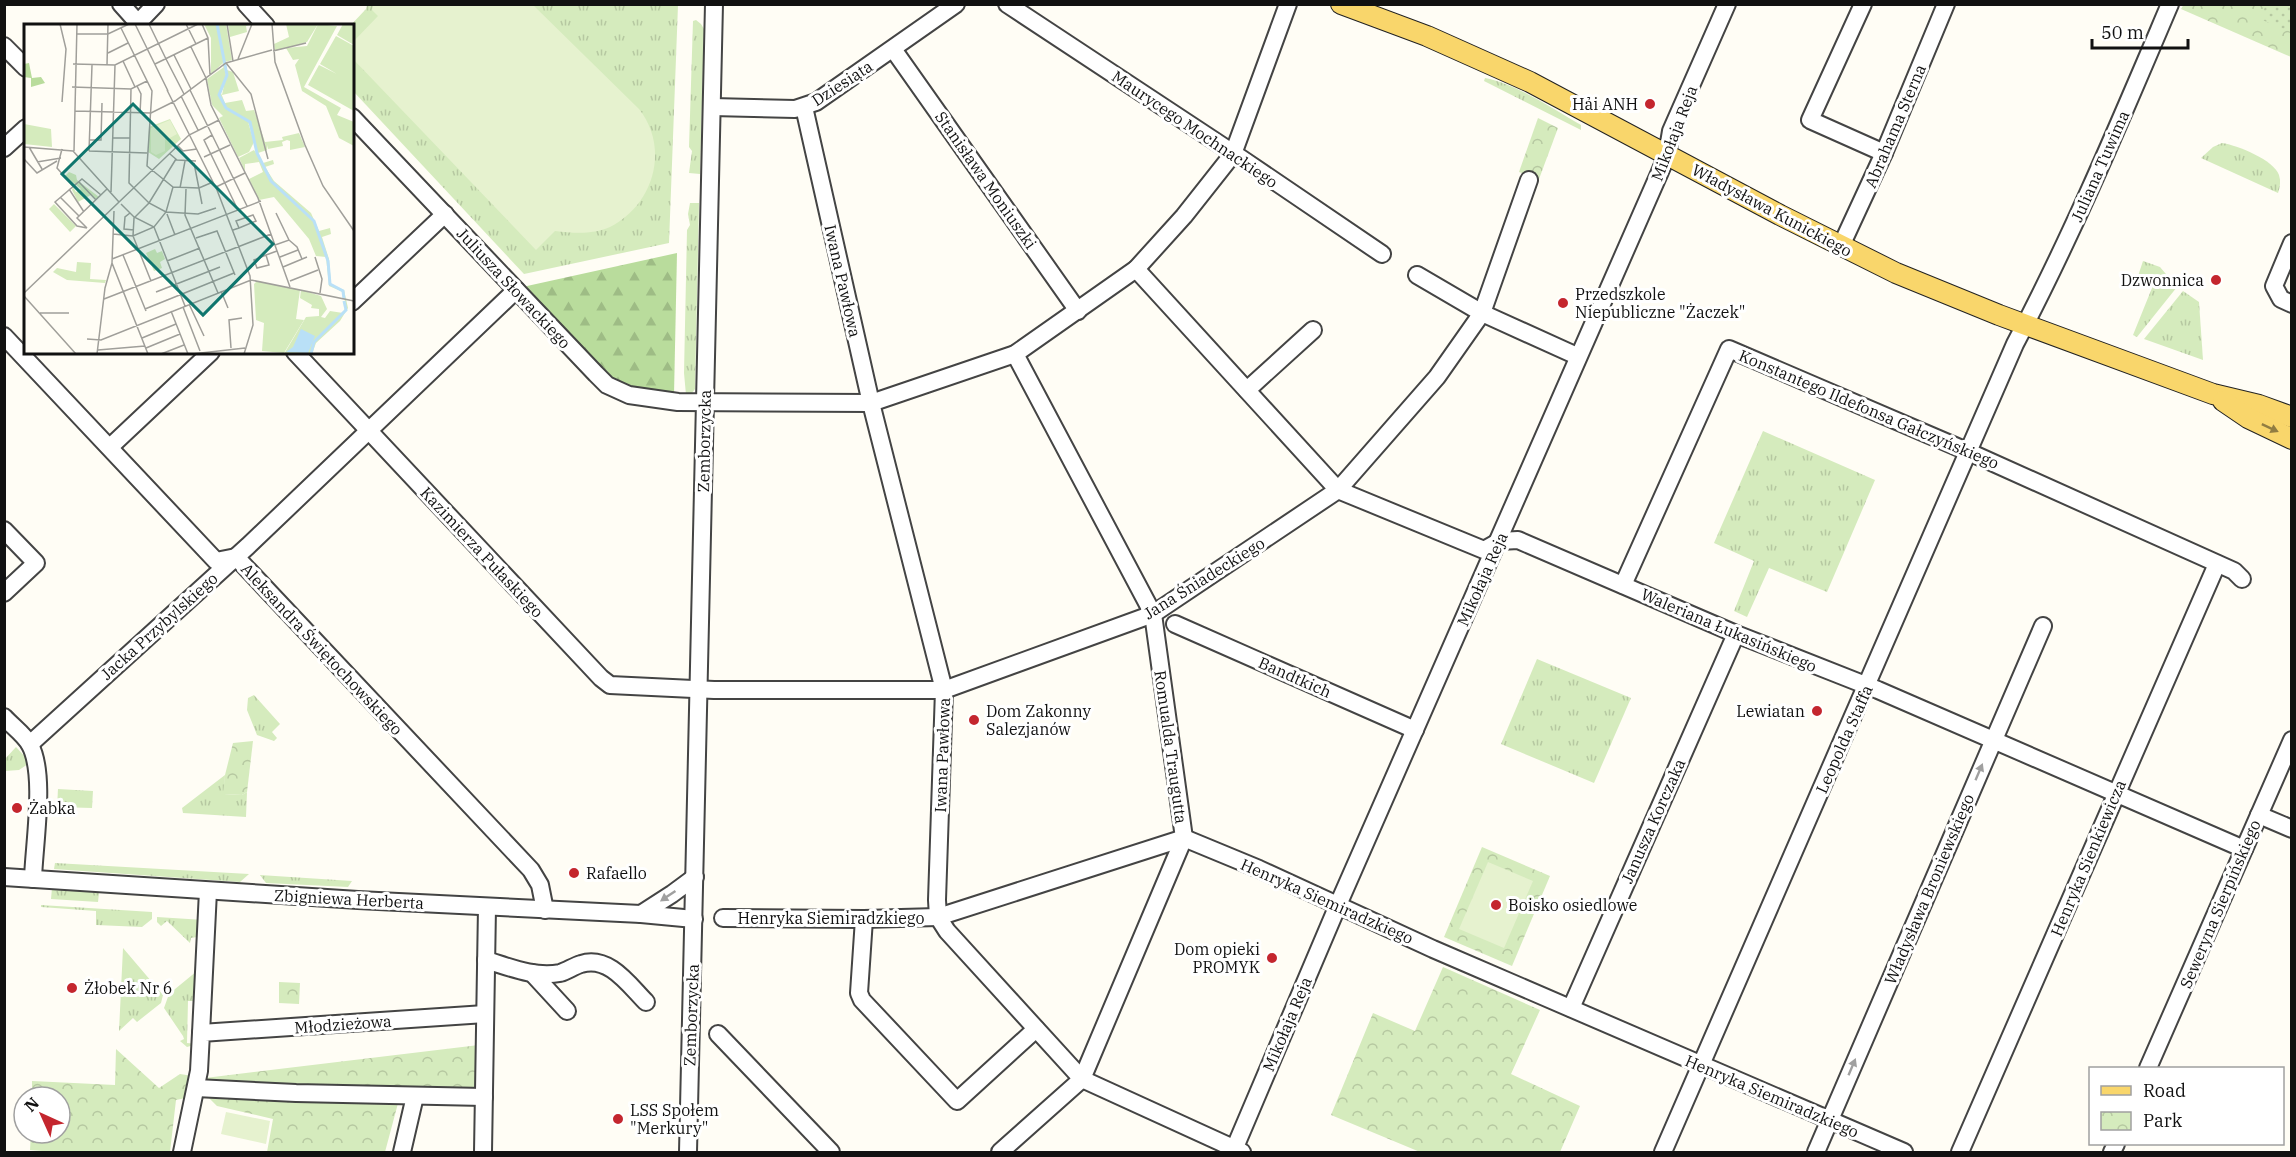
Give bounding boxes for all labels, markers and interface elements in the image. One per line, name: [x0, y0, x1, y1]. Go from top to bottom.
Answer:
scale bar: [2092, 12, 2188, 50]
text: 50 m: [2101, 21, 2144, 44]
inset map: [24, 24, 354, 354]
street label: Dziesiąta: [808, 56, 877, 110]
street label: Abrahama Sterna: [1860, 61, 1930, 191]
street label: Maurycego Mochnackiego: [1108, 66, 1282, 192]
street label: Mikołaja Reja: [1647, 82, 1701, 184]
place label: Hải ANH: [1572, 94, 1638, 114]
marker: Hải ANH: [1643, 97, 1657, 111]
street label: Stanisława Moniuszki: [931, 107, 1041, 253]
street label: Juliana Tuwima: [2066, 107, 2134, 225]
street label: Władysława Kunickiego: [1689, 159, 1855, 261]
street label: Juliusza Słowackiego: [453, 223, 575, 353]
street label: Iwana Pawłowa: [820, 223, 866, 339]
place label: Dzwonnica: [2121, 270, 2204, 290]
marker: Dzwonnica: [2209, 273, 2223, 287]
place label: Przedszkole Niepubliczne "Żaczek": [1575, 284, 1745, 322]
marker: Przedszkole Niepubliczne "Żaczek": [1556, 296, 1570, 310]
street label: Konstantego Ildefonsa Gałczyńskiego: [1736, 345, 2002, 473]
street label: Zemborzycka: [693, 389, 715, 492]
one-way arrow: [2261, 424, 2278, 433]
street label: Kazimierza Pułaskiego: [416, 482, 548, 622]
street label: Mikołaja Reja: [1452, 529, 1512, 629]
street label: Jana Śniadeckiego: [1139, 532, 1268, 623]
street label: Aleksandra Świętochowskiego: [237, 558, 408, 739]
street label: Jacka Przybylskiego: [96, 568, 222, 684]
street label: Waleriana Łukasińskiego: [1638, 584, 1820, 676]
street label: Bandtkich: [1255, 652, 1335, 702]
street label: Romualda Traugutta: [1150, 669, 1192, 825]
street label: Leopolda Staffa: [1811, 681, 1877, 796]
street label: Iwana Pawłowa: [930, 697, 954, 813]
place label: Dom Zakonny Salezjanów: [986, 701, 1092, 739]
place label: Lewiatan: [1736, 701, 1805, 721]
marker: Lewiatan: [1810, 704, 1824, 718]
marker: Dom Zakonny Salezjanów: [967, 713, 981, 727]
street label: Janusza Korczaka: [1617, 755, 1690, 886]
one-way arrow: [1975, 763, 1984, 781]
street label: Henryka Sienkiewicza: [2046, 776, 2130, 939]
street label: Władysława Broniewskiego: [1880, 791, 1978, 987]
place label: Żabka: [29, 798, 76, 818]
marker: Żabka: [10, 801, 24, 815]
street label: Seweryna Sierpińskiego: [2175, 817, 2265, 991]
street label: Henryka Siemiradzkiego: [1238, 854, 1416, 948]
place label: Rafaello: [586, 863, 647, 883]
marker: Rafaello: [567, 866, 581, 880]
street label: Zbigniewa Herberta: [273, 885, 425, 913]
one-way arrow: [661, 890, 677, 902]
place label: Boisko osiedlowe: [1508, 895, 1637, 915]
marker: Boisko osiedlowe: [1489, 898, 1503, 912]
street label: Henryka Siemiradzkiego: [738, 908, 924, 928]
place label: Dom opieki PROMYK: [1174, 939, 1260, 977]
marker: Dom opieki PROMYK: [1265, 951, 1279, 965]
street label: Zemborzycka: [679, 963, 703, 1067]
street label: Mikołaja Reja: [1258, 973, 1316, 1074]
place label: Żłobek Nr 6: [84, 978, 172, 998]
marker: Żłobek Nr 6: [65, 981, 79, 995]
street label: Młodzieżowa: [294, 1011, 393, 1037]
street label: Henryka Siemiradzkiego: [1682, 1050, 1862, 1142]
one-way arrow: [1848, 1058, 1858, 1076]
legend: [2089, 1067, 2284, 1145]
text: Road: [2143, 1079, 2186, 1102]
north arrow: [12, 1085, 72, 1145]
text: N: [20, 1093, 43, 1116]
place label: LSS Społem "Merkury": [630, 1100, 719, 1138]
text: Park: [2143, 1109, 2183, 1132]
marker: LSS Społem "Merkury": [611, 1112, 625, 1126]

